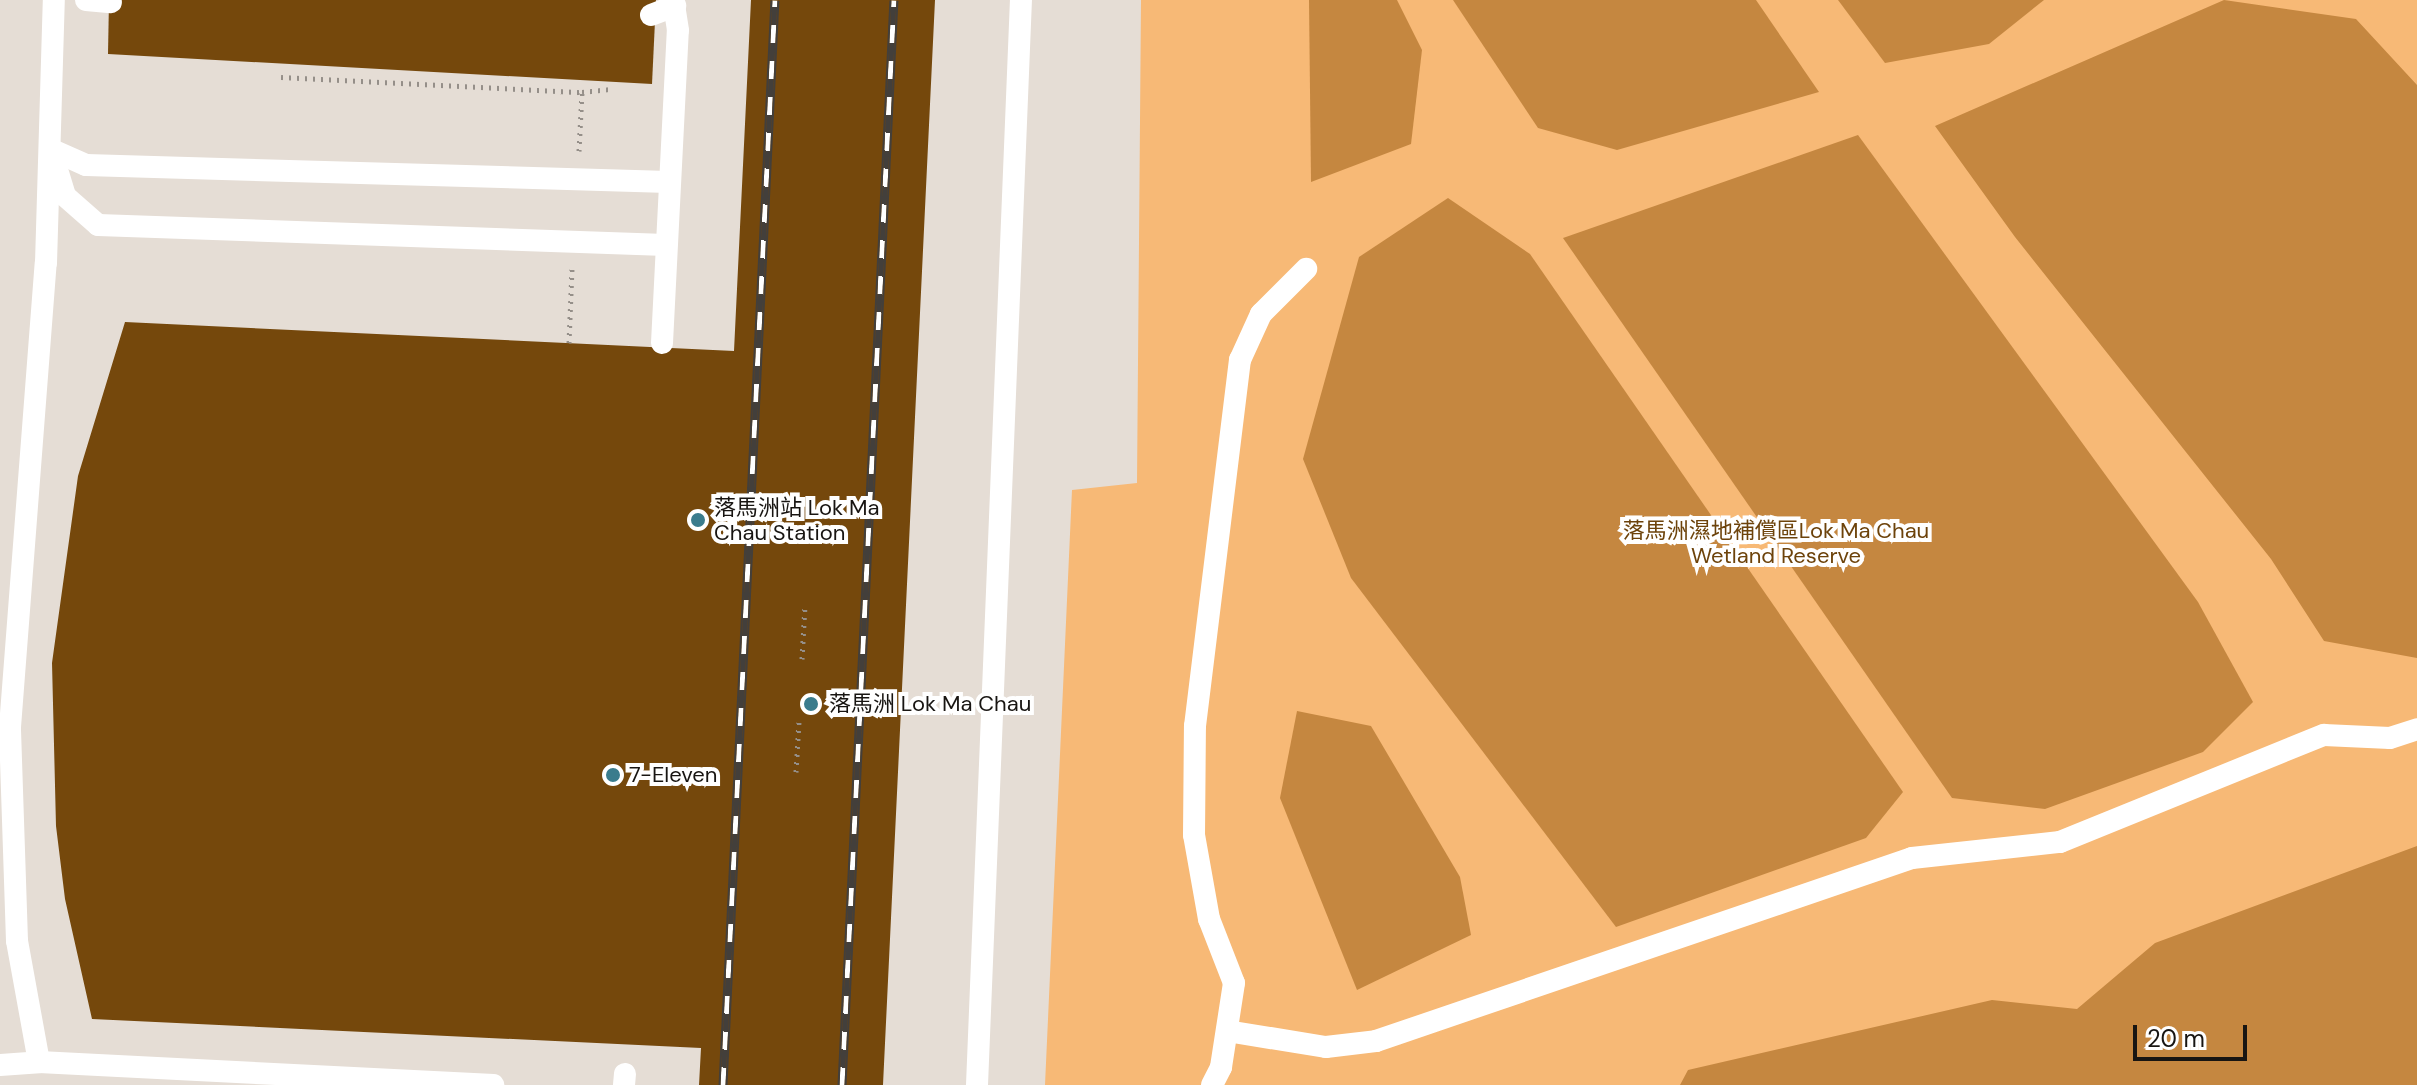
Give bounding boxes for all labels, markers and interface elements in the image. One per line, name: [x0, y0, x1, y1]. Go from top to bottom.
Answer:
place label: 落馬洲站 Lok Ma Chau Station: [714, 494, 879, 546]
marker: 落馬洲站 Lok Ma Chau Station: [689, 511, 707, 529]
park label: 落馬洲濕地補償區Lok Ma Chau Wetland Reserve: [1623, 517, 1929, 568]
place label: 落馬洲 Lok Ma Chau: [829, 691, 1031, 717]
marker: 落馬洲 Lok Ma Chau: [800, 693, 822, 715]
place label: 7-Eleven: [629, 762, 717, 788]
marker: 7-Eleven: [604, 766, 622, 784]
scale bar: [2137, 1009, 2251, 1059]
text: 20 m: [2147, 1023, 2205, 1054]

